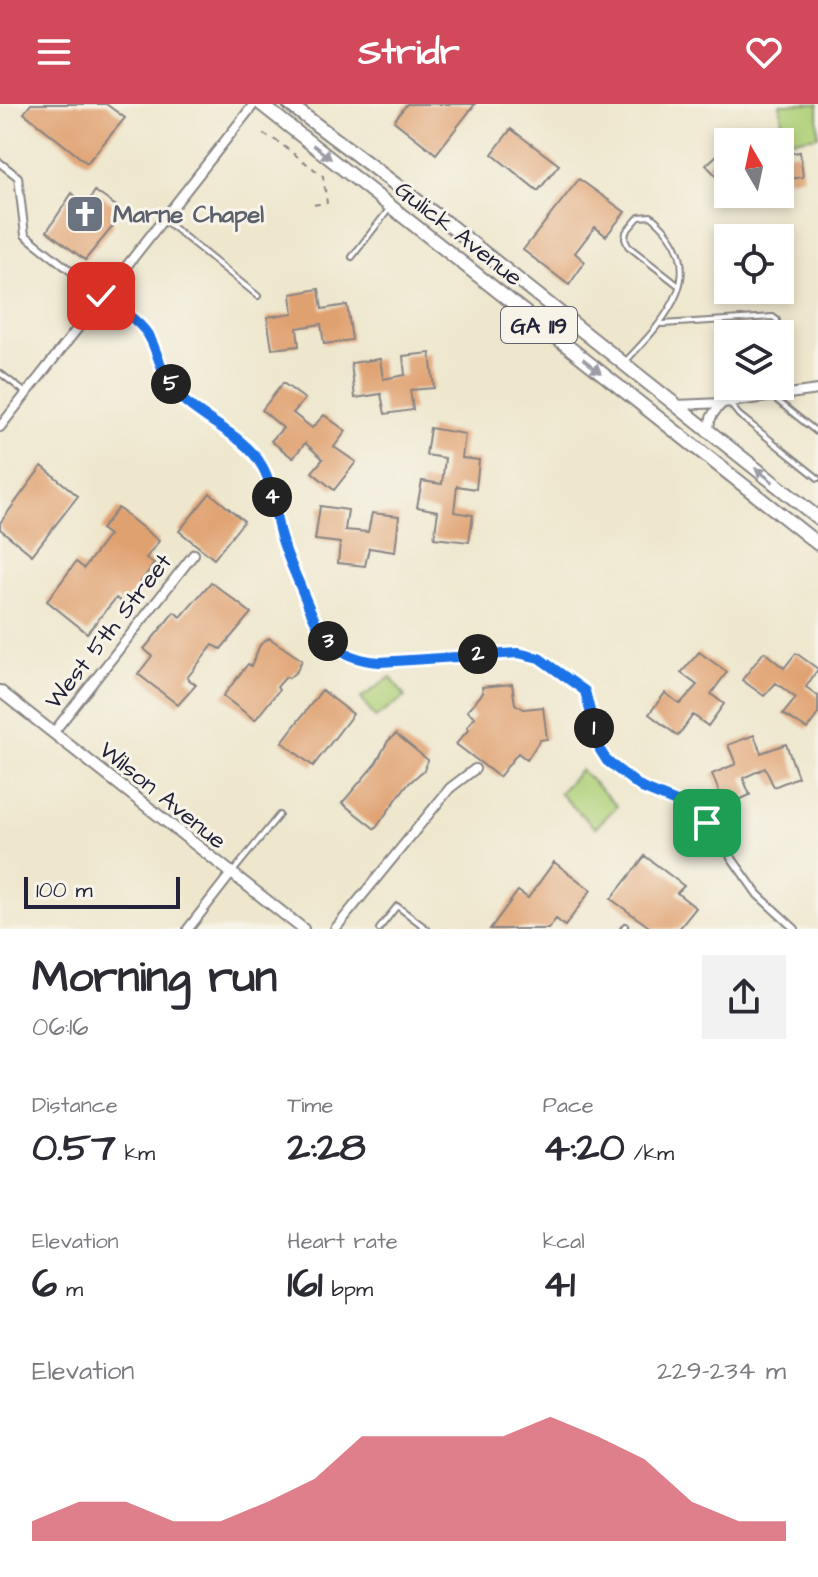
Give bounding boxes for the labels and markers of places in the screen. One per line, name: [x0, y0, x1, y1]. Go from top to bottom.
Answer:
church icon: Marne Chapel: [64, 193, 106, 235]
place label: Marne Chapel: [113, 198, 264, 232]
pin: [67, 262, 135, 330]
pin: 5: [151, 364, 191, 404]
pin: 4: [252, 477, 292, 517]
pin: 3: [308, 621, 348, 661]
pin: 2: [458, 634, 498, 674]
pin: 1: [574, 708, 614, 748]
pin: [673, 789, 741, 857]

